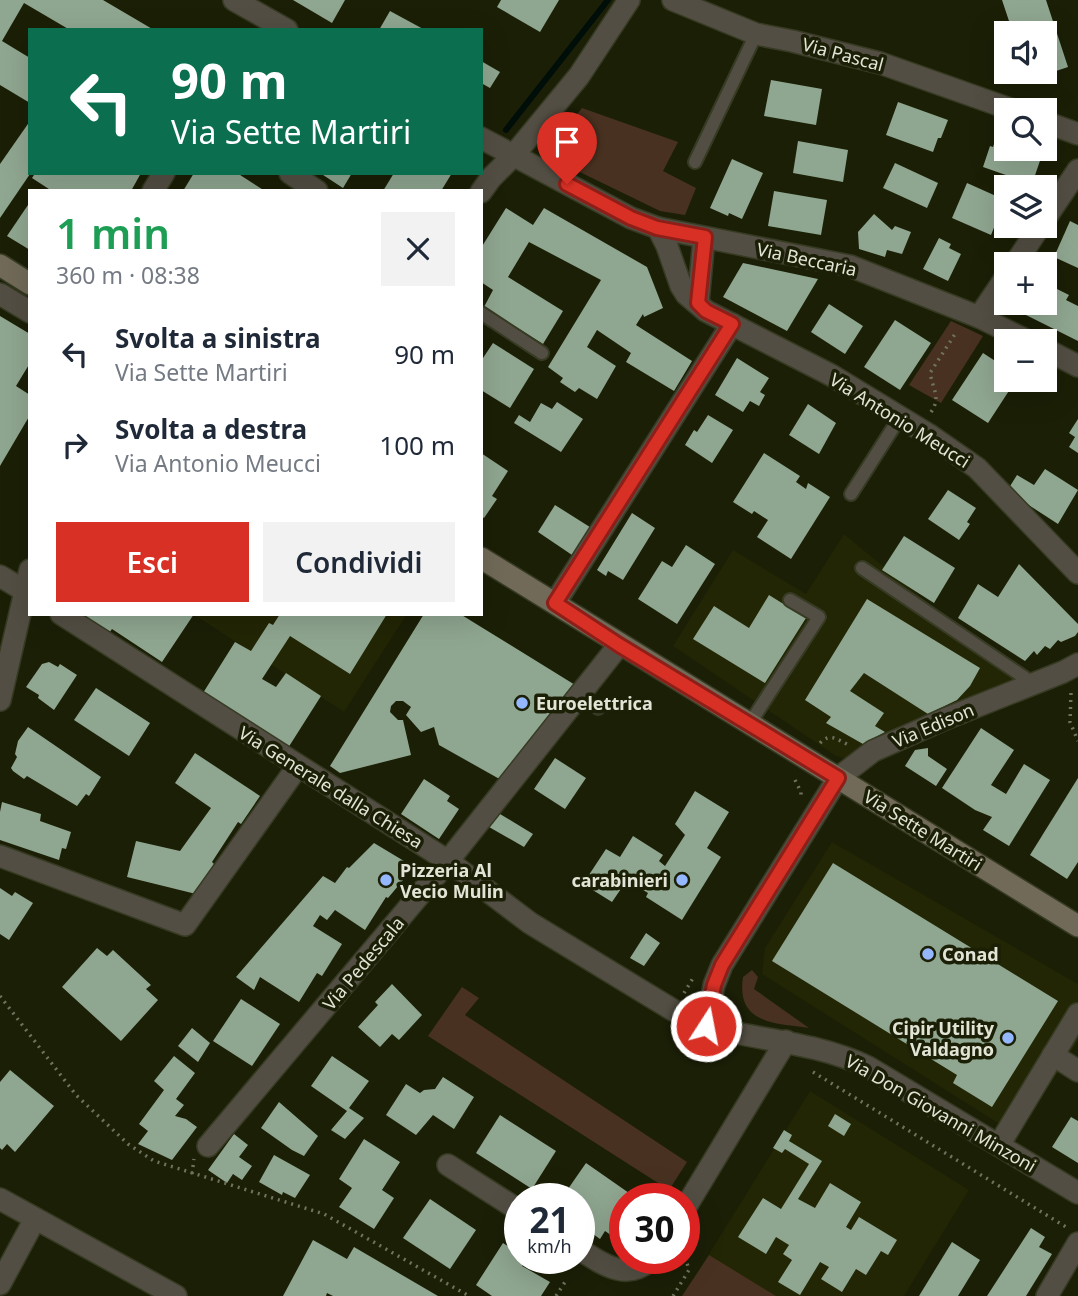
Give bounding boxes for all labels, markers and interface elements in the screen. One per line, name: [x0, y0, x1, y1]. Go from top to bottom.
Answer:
map controls: [994, 21, 1057, 392]
button: sound: [994, 21, 1057, 84]
street label: Via Pascal: [800, 32, 886, 76]
text: 90 m: [171, 47, 288, 113]
icon: left: [56, 56, 147, 147]
button: search: [994, 98, 1057, 161]
text: Via Sette Martiri: [171, 110, 411, 153]
pin: [537, 112, 597, 184]
icon: arrive: [548, 123, 586, 161]
button: layers: [994, 175, 1057, 238]
text: 1 min: [56, 204, 170, 261]
button: close: [381, 212, 455, 286]
street label: Via Beccaria: [755, 237, 859, 281]
button: +: [994, 252, 1057, 315]
text: 360 m · 08:38: [56, 259, 200, 291]
text: Svolta a sinistra: [115, 320, 321, 356]
button: −: [994, 329, 1057, 392]
icon: left: [56, 335, 94, 373]
text: 90 m: [394, 336, 455, 372]
text: Via Sette Martiri: [115, 356, 288, 388]
street label: Via Antonio Meucci: [825, 367, 975, 473]
text: Svolta a destra: [115, 411, 307, 447]
icon: right: [56, 426, 94, 464]
text: 100 m: [379, 427, 455, 463]
text: Via Antonio Meucci: [115, 447, 321, 479]
button: Esci: [56, 522, 249, 602]
button: Condividi: [263, 522, 455, 602]
place label: Euroelettrica: [536, 691, 653, 715]
marker: Euroelettrica: [514, 695, 530, 711]
street label: Via Edison: [888, 697, 978, 753]
street label: Via Generale dalla Chiesa: [234, 720, 428, 854]
street label: Via Sette Martiri: [859, 784, 987, 876]
place label: Pizzeria Al Vecio Mulin: [400, 858, 504, 903]
place label: carabinieri: [571, 868, 668, 892]
marker: Pizzeria Al Vecio Mulin: [378, 872, 394, 888]
marker: carabinieri: [674, 872, 690, 888]
street label: Via Pedescala: [317, 911, 409, 1015]
place label: Conad: [942, 942, 999, 966]
marker: Conad: [920, 946, 936, 962]
position arrow: [669, 989, 743, 1063]
place label: Cipir Utility Valdagno: [892, 1016, 995, 1061]
marker: Cipir Utility Valdagno: [1000, 1030, 1016, 1046]
street label: Via Don Giovanni Minzoni: [841, 1049, 1041, 1177]
speed limit sign: 30: [609, 1183, 700, 1274]
text: 21: [529, 1196, 570, 1243]
text: km/h: [527, 1234, 572, 1258]

